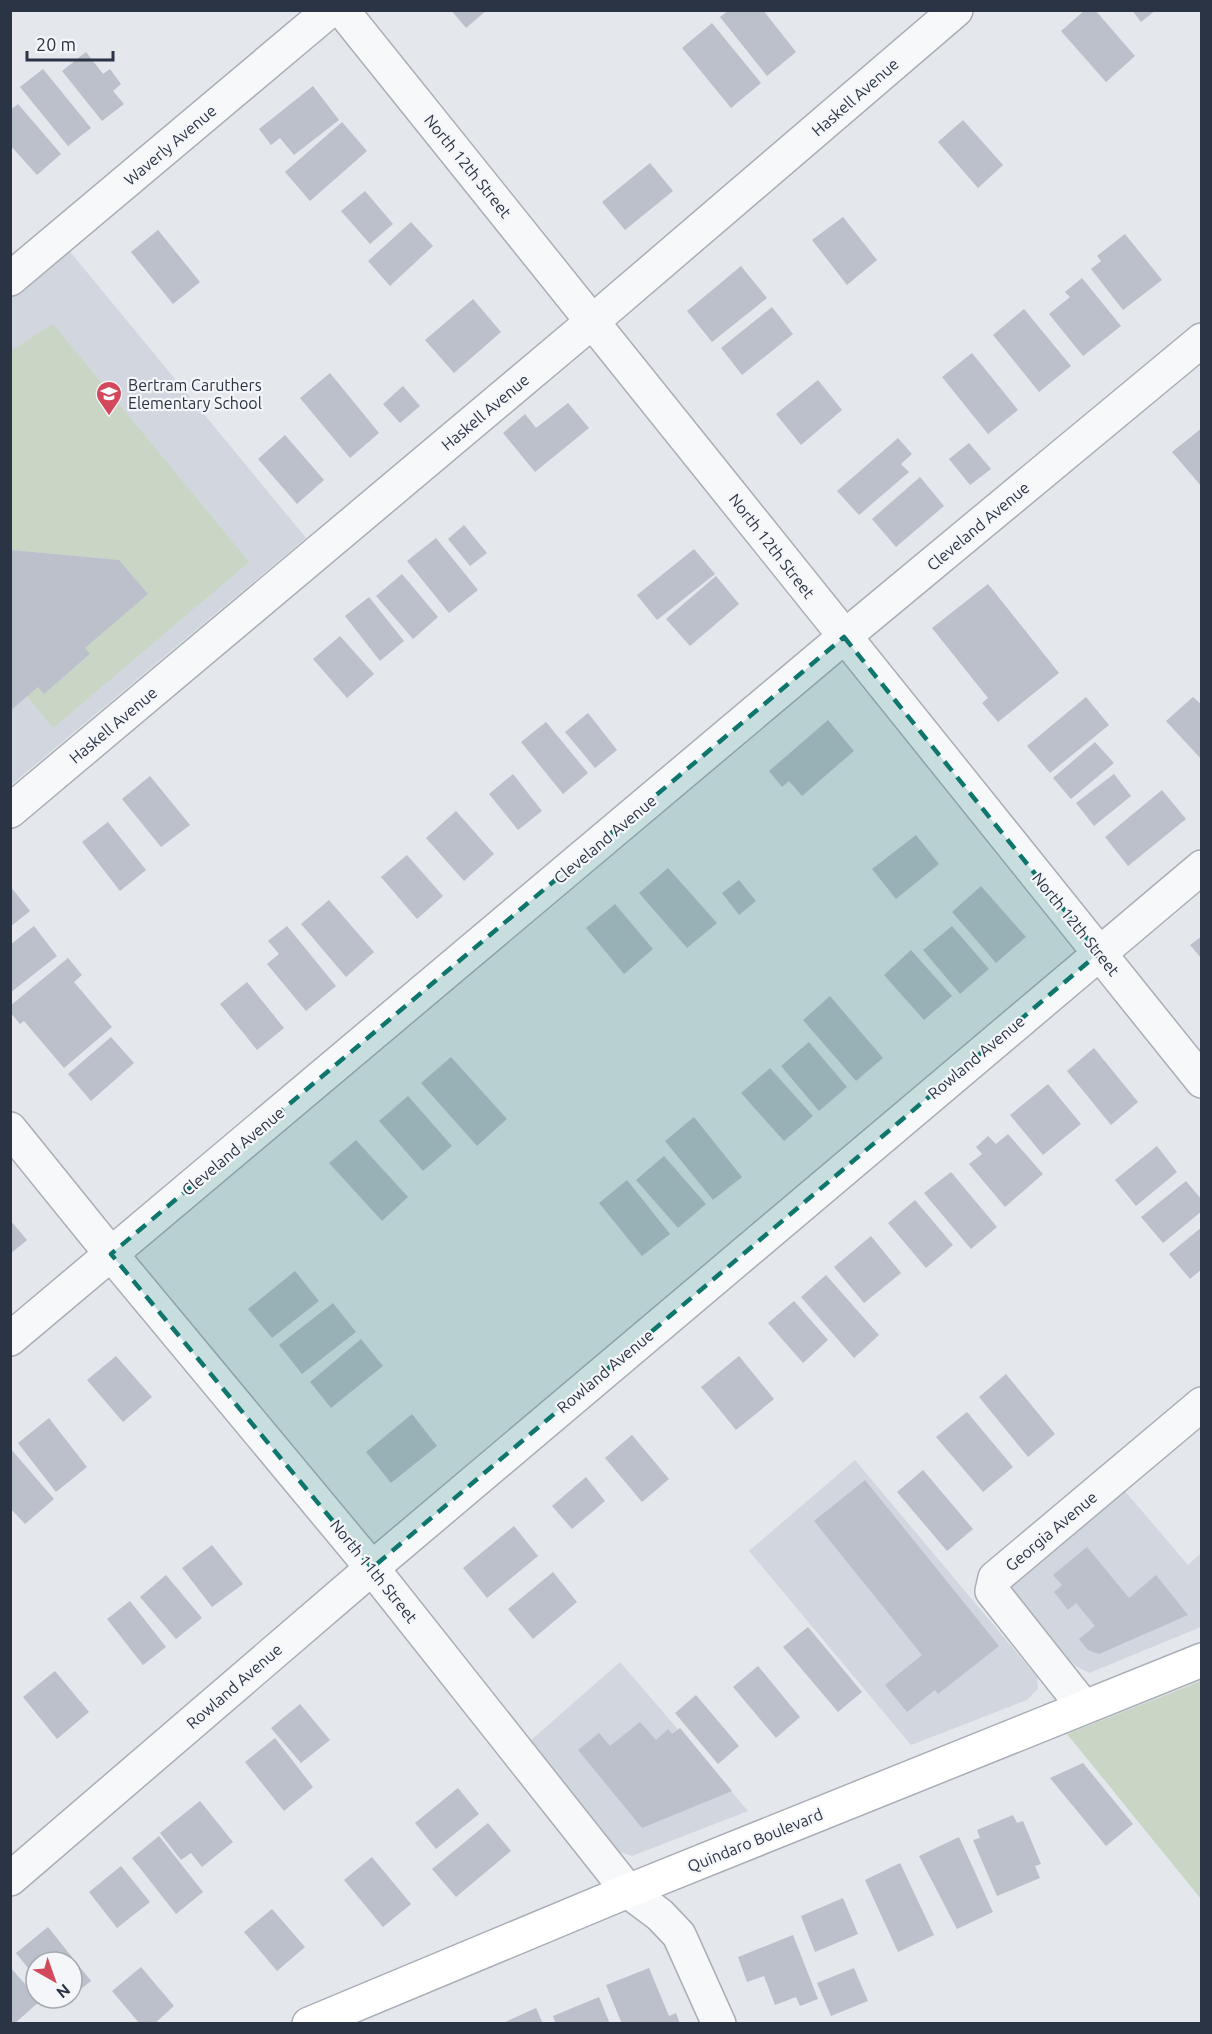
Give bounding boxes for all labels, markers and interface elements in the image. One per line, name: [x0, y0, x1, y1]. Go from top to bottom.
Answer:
scale bar: [27, 24, 112, 62]
text: 20 m: [36, 34, 76, 54]
street label: Haskell Avenue: [808, 54, 902, 140]
street label: Waverly Avenue: [120, 101, 220, 189]
street label: North 12th Street: [421, 111, 516, 222]
street label: Haskell Avenue: [437, 370, 533, 454]
place label: Bertram Caruthers Elementary School: [128, 376, 262, 412]
school or university icon: Bertram Caruthers Elementary School: [94, 379, 124, 417]
street label: Cleveland Avenue: [923, 478, 1033, 574]
street label: North 12th Street: [726, 490, 819, 602]
street label: Haskell Avenue: [65, 683, 161, 767]
street label: Cleveland Avenue: [550, 791, 660, 887]
street label: North 12th Street: [1029, 869, 1124, 980]
street label: Rowland Avenue: [924, 1011, 1028, 1103]
street label: Cleveland Avenue: [178, 1103, 288, 1199]
street label: Rowland Avenue: [553, 1325, 657, 1417]
street label: Georgia Avenue: [1002, 1488, 1100, 1574]
street label: North 11th Street: [327, 1516, 422, 1627]
street label: Rowland Avenue: [183, 1640, 285, 1732]
street label: Quindaro Boulevard: [685, 1805, 825, 1875]
north arrow: [24, 1950, 84, 2010]
text: N: [53, 1981, 74, 2002]

